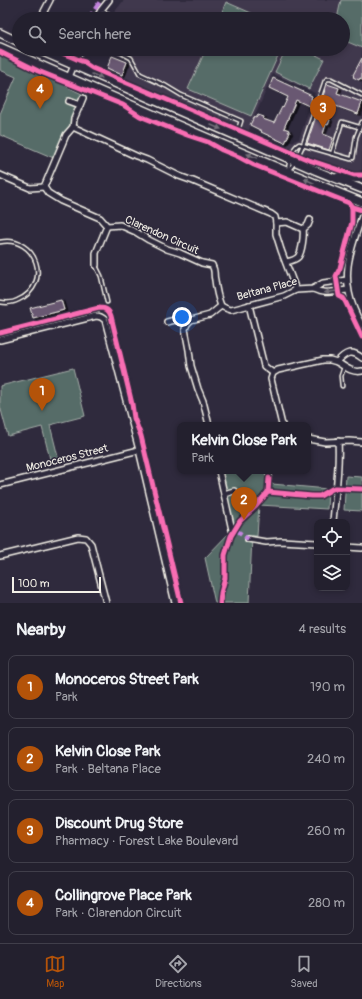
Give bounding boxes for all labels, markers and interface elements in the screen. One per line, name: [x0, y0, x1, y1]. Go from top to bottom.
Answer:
search box: [12, 12, 350, 56]
icon: search: [26, 23, 48, 45]
text: Search here: [58, 25, 131, 44]
one-way arrow: [91, 73, 102, 79]
pin: 4: [27, 76, 53, 109]
pin: 3: [310, 95, 336, 128]
one-way arrow: [211, 125, 223, 131]
one-way arrow: [246, 153, 257, 159]
one-way arrow: [303, 178, 314, 184]
street label: Clarendon Circuit: [123, 213, 201, 257]
street label: Beltana Place: [235, 275, 299, 303]
one-way arrow: [324, 289, 336, 295]
your location: [172, 307, 192, 327]
pin: 1: [29, 378, 55, 411]
popup: [177, 422, 311, 474]
text: Kelvin Close Park: [191, 431, 297, 450]
street label: Monoceros Street: [25, 441, 110, 474]
text: Park: [191, 450, 214, 466]
pin: 2: [231, 487, 257, 520]
map controls: [314, 519, 350, 591]
button: locate: [314, 519, 350, 555]
button: layers: [314, 555, 350, 591]
scale bar: [12, 575, 101, 594]
text: 100 m: [18, 577, 49, 590]
text: Nearby: [16, 619, 65, 640]
text: 4 results: [299, 621, 346, 637]
text: Monoceros Street Park: [55, 670, 199, 689]
text: 1: [27, 679, 33, 695]
text: 190 m: [310, 679, 345, 695]
text: Park: [55, 689, 78, 705]
text: Kelvin Close Park: [55, 742, 161, 761]
text: 2: [26, 751, 34, 767]
text: 240 m: [307, 751, 345, 767]
text: Park · Beltana Place: [55, 761, 161, 777]
text: Discount Drug Store: [55, 814, 183, 833]
text: 3: [26, 823, 34, 839]
text: 260 m: [307, 823, 345, 839]
text: Pharmacy · Forest Lake Boulevard: [55, 833, 238, 849]
text: Collingrove Place Park: [55, 886, 192, 905]
text: 4: [26, 895, 34, 911]
text: 280 m: [308, 895, 345, 911]
text: Park · Clarendon Circuit: [55, 905, 181, 921]
tab: Map: [44, 953, 66, 990]
tab: Directions: [155, 953, 202, 990]
tab: Saved: [290, 953, 318, 990]

